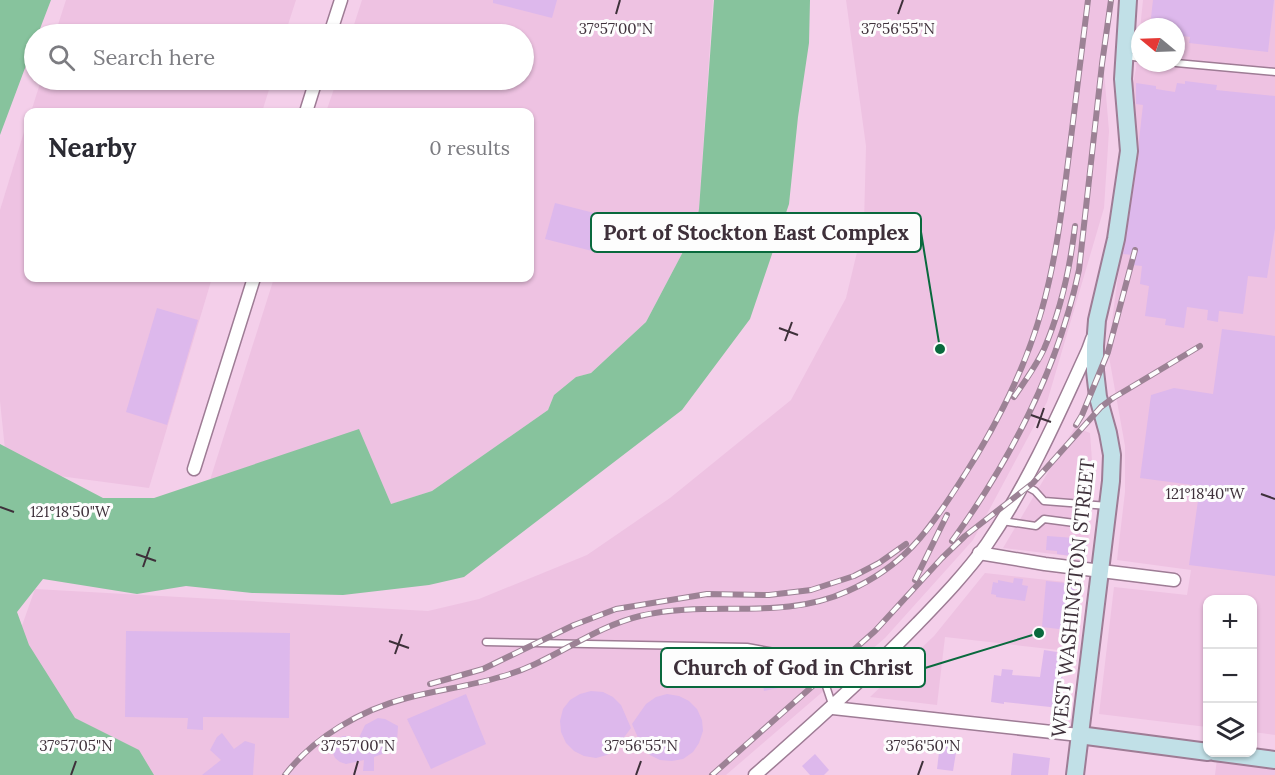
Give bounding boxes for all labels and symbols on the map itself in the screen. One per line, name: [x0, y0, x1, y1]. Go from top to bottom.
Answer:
north arrow: [1131, 18, 1185, 72]
text: 37°57'00"N: [579, 19, 653, 38]
text: 37°56'55"N: [861, 19, 935, 38]
callout: Port of Stockton East Complex: [591, 213, 921, 252]
text: Port of Stockton East Complex: [603, 219, 910, 246]
street label: WEST WASHINGTON STREET: [1045, 457, 1100, 739]
text: 121°18'40"W: [1166, 484, 1246, 503]
text: 121°18'50"W: [30, 502, 111, 521]
callout: Church of God in Christ: [661, 648, 925, 687]
text: Church of God in Christ: [673, 654, 913, 681]
text: 37°57'05"N: [39, 736, 113, 755]
text: 37°57'00"N: [321, 736, 395, 755]
text: 37°56'55"N: [604, 736, 678, 755]
text: 37°56'50"N: [885, 736, 961, 755]

